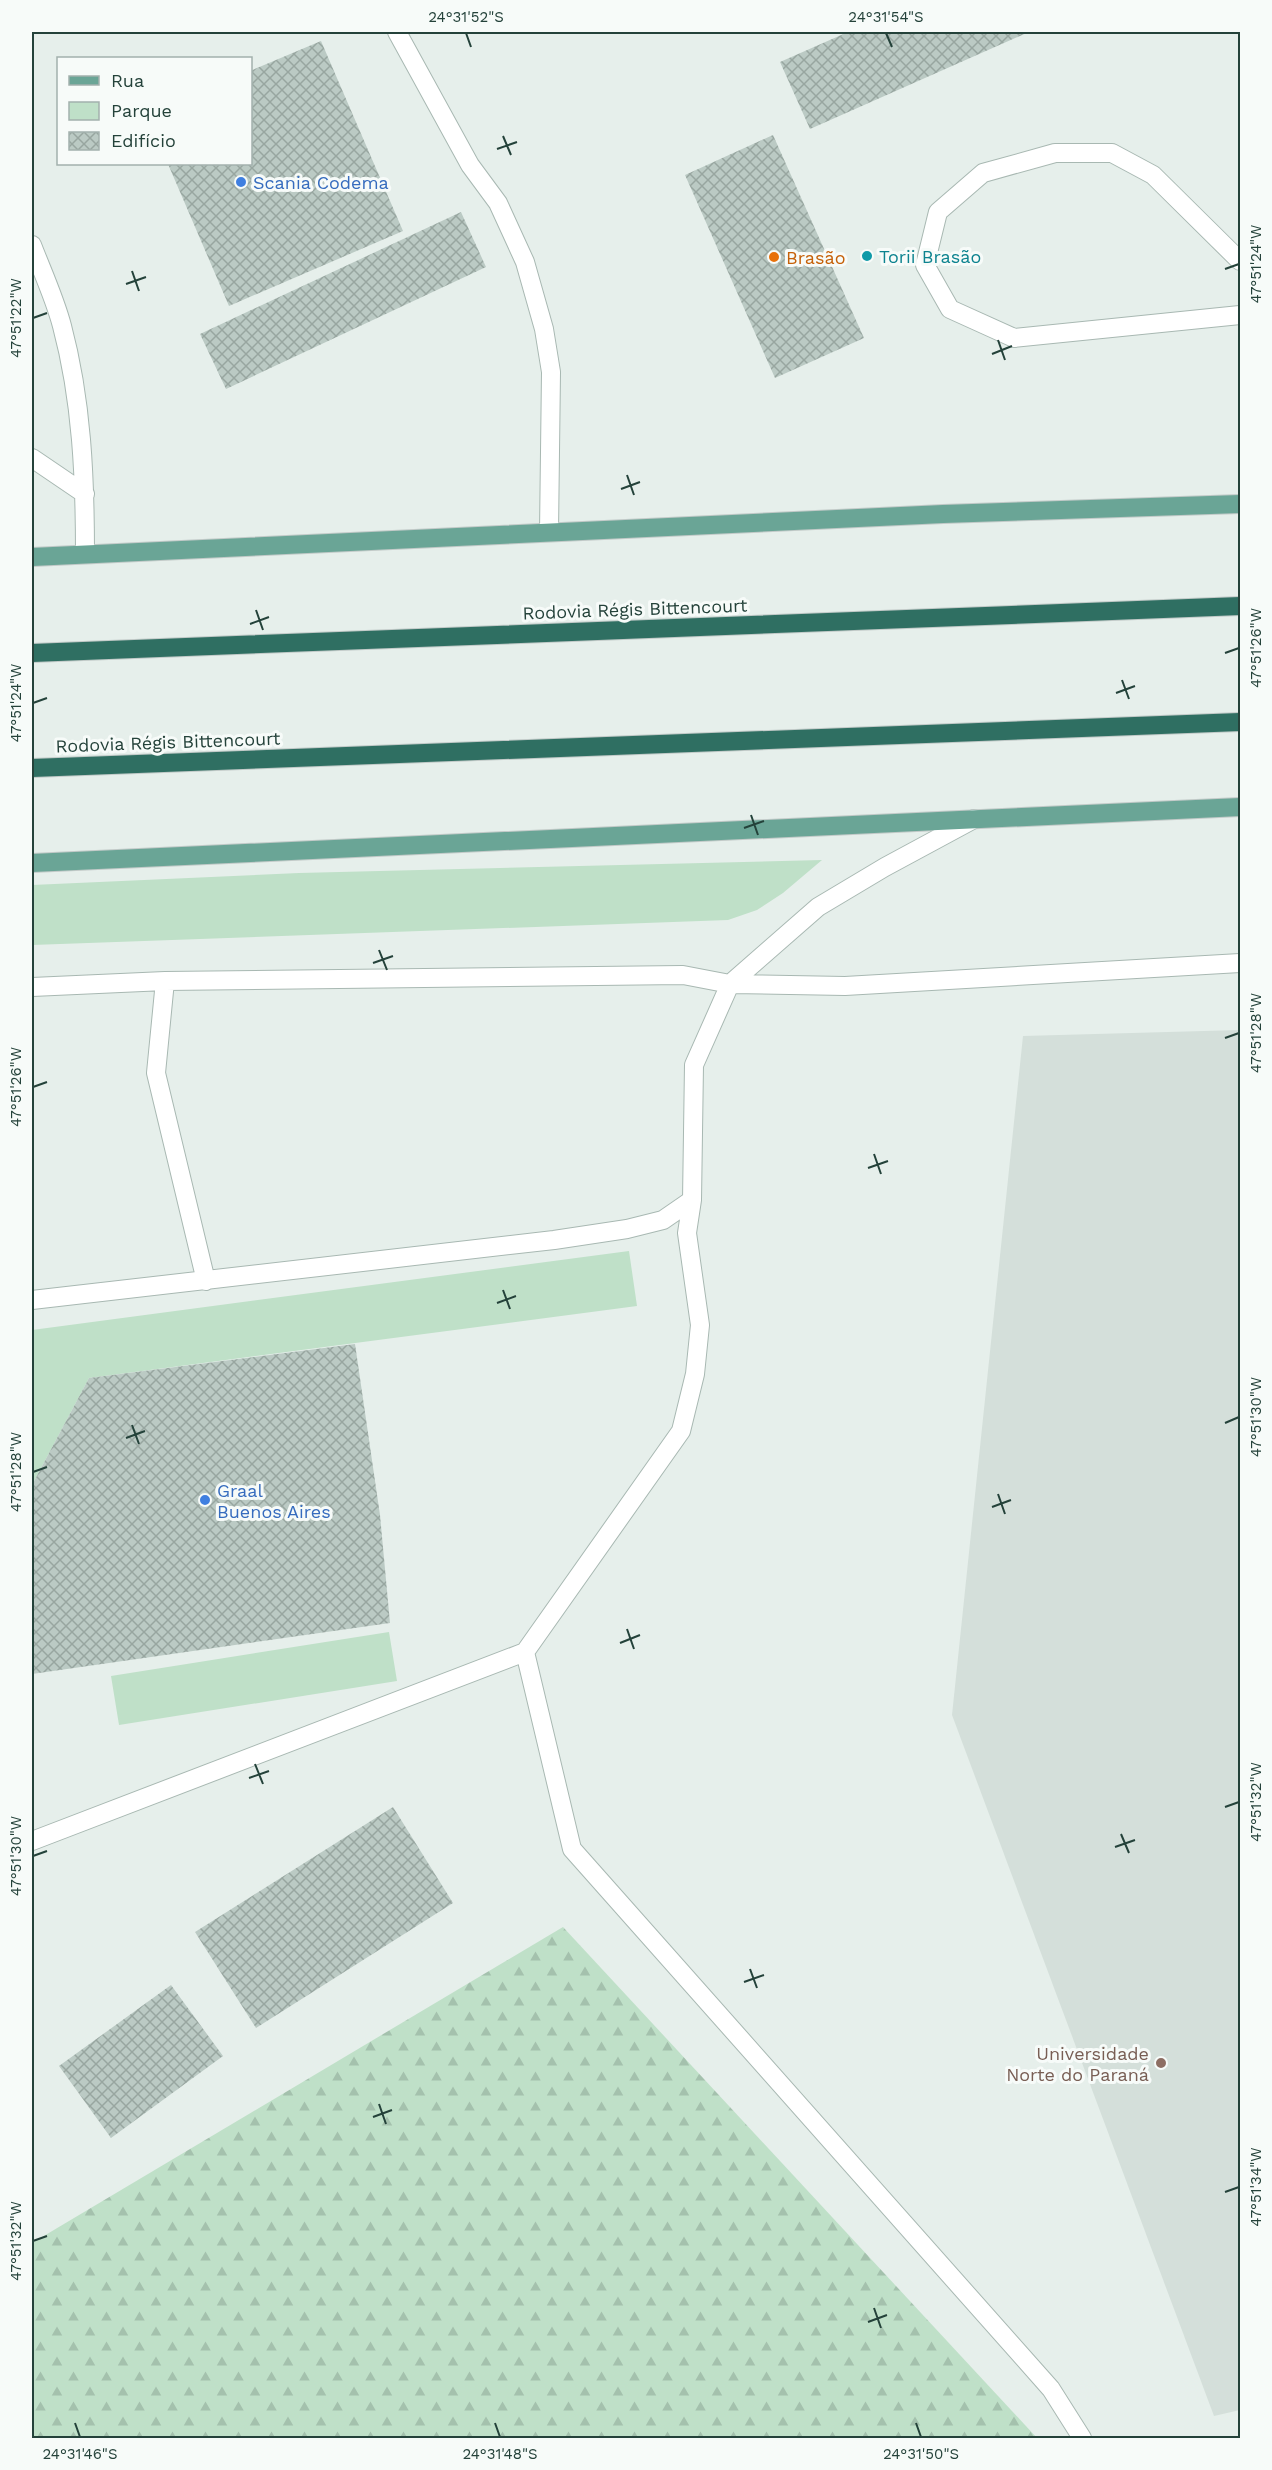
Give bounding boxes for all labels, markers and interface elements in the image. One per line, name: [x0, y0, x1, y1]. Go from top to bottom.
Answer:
text: 24°31'52"S: [428, 8, 504, 26]
text: 24°31'54"S: [848, 8, 924, 26]
legend: [57, 57, 252, 165]
text: Rua: [111, 70, 144, 91]
text: Parque: [111, 100, 172, 121]
text: Edifício: [111, 130, 176, 151]
place label: Scania Codema: [253, 172, 389, 193]
marker: Scania Codema: [234, 175, 248, 189]
text: 47°51'24"W: [1247, 225, 1265, 304]
place label: Torii Brasão: [879, 246, 981, 267]
place label: Brasão: [786, 247, 846, 268]
marker: Torii Brasão: [860, 249, 874, 263]
marker: Brasão: [767, 250, 781, 264]
text: 47°51'22"W: [7, 278, 25, 358]
street label: Rodovia Régis Bittencourt: [522, 595, 748, 623]
text: 47°51'26"W: [1247, 608, 1265, 688]
text: 47°51'24"W: [7, 664, 25, 743]
street label: Rodovia Régis Bittencourt: [55, 728, 281, 756]
text: 47°51'28"W: [1247, 993, 1265, 1073]
text: 47°51'26"W: [7, 1047, 25, 1127]
text: 47°51'30"W: [1247, 1377, 1265, 1457]
text: 47°51'28"W: [7, 1432, 25, 1512]
place label: Graal Buenos Aires: [217, 1480, 331, 1522]
marker: Graal Buenos Aires: [198, 1493, 212, 1507]
text: 47°51'32"W: [1247, 1762, 1265, 1842]
text: 47°51'30"W: [7, 1816, 25, 1896]
place label: Universidade Norte do Paraná: [1006, 2043, 1149, 2085]
marker: Universidade Norte do Paraná: [1154, 2056, 1168, 2070]
text: 47°51'34"W: [1247, 2147, 1265, 2227]
text: 47°51'32"W: [7, 2201, 25, 2281]
text: 24°31'46"S: [42, 2445, 118, 2463]
text: 24°31'48"S: [462, 2445, 538, 2463]
text: 24°31'50"S: [883, 2445, 959, 2463]

